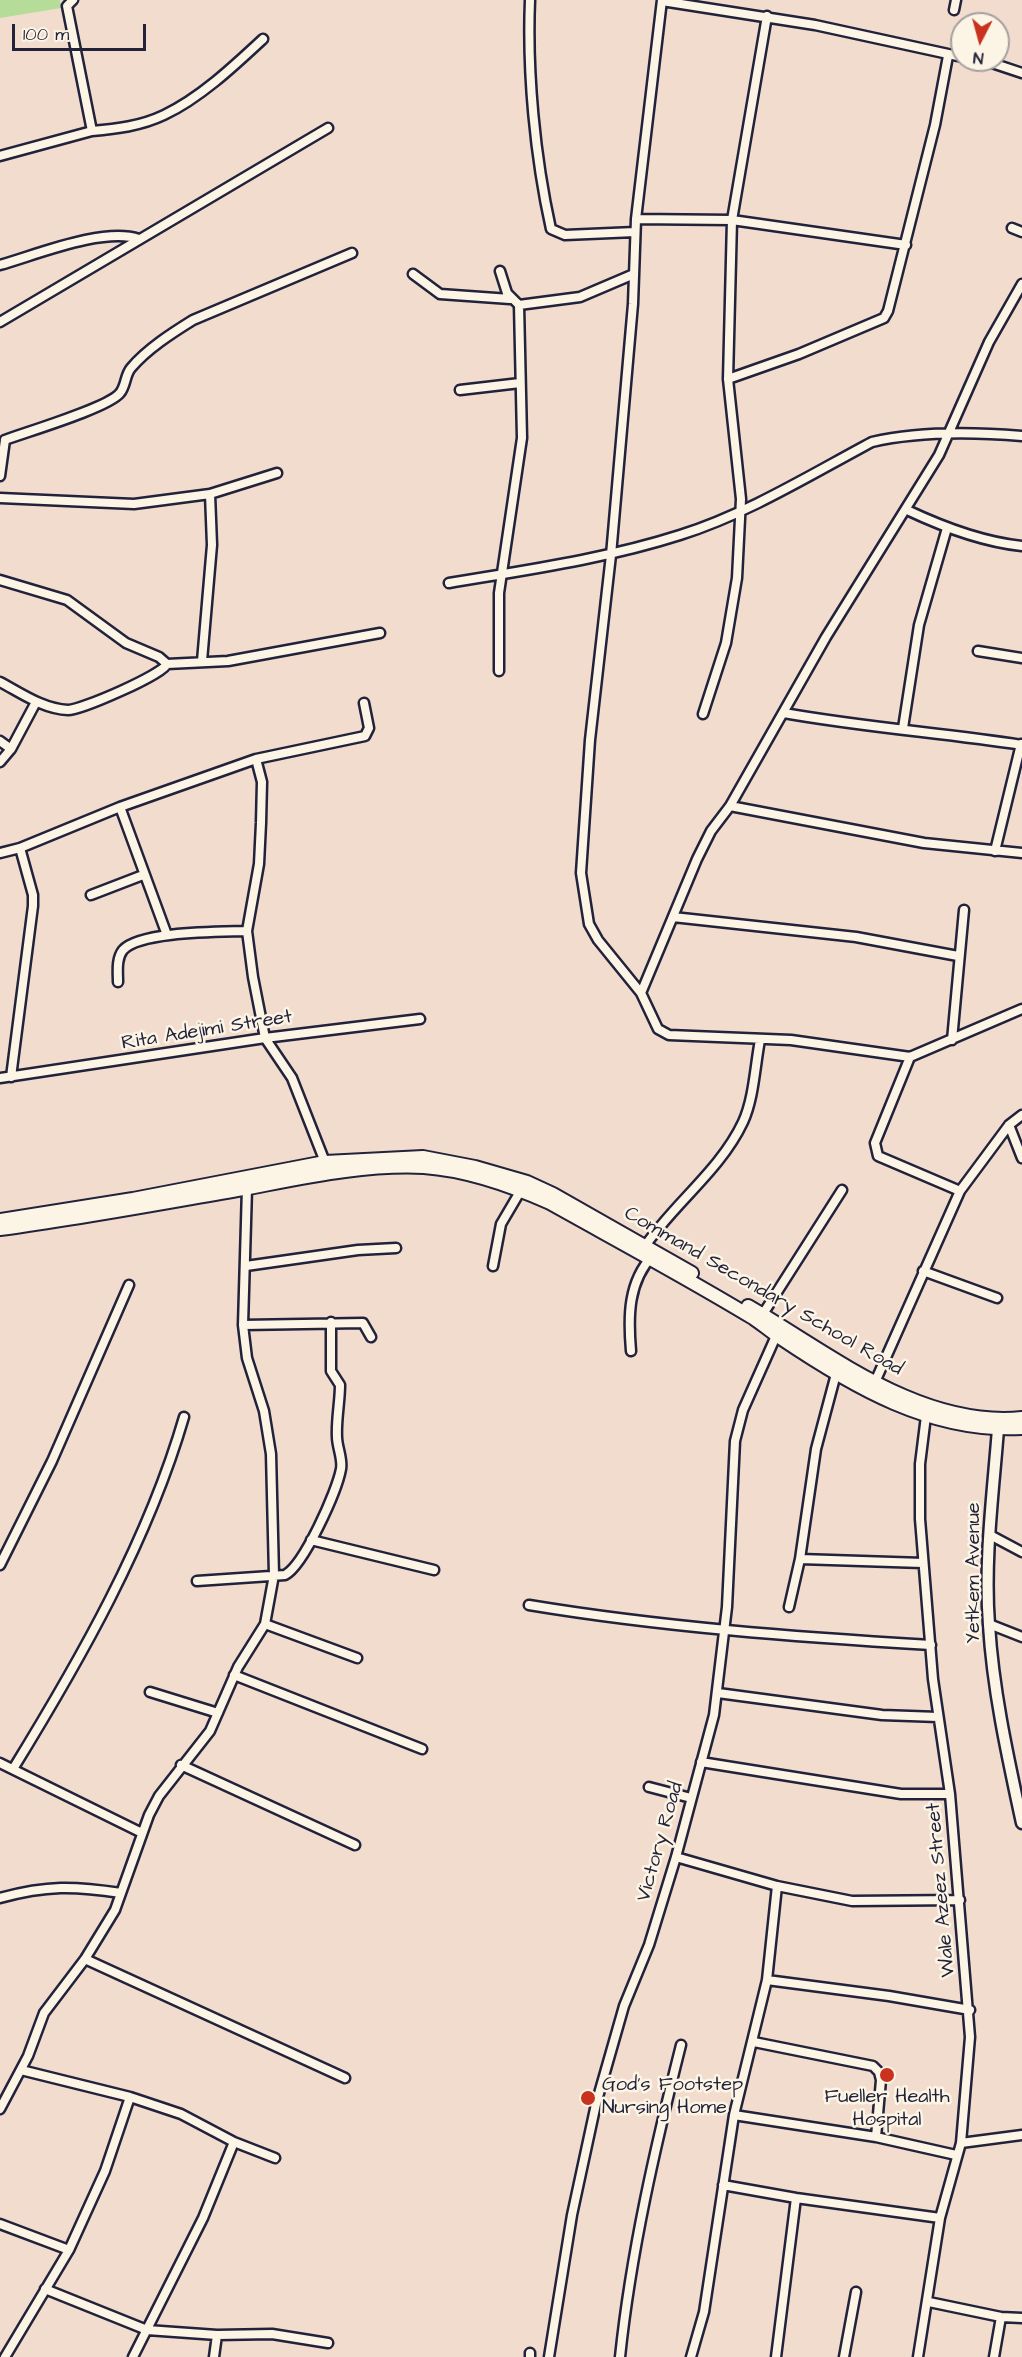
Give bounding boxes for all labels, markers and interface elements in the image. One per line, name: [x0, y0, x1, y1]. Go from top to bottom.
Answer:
scale bar: [15, 12, 148, 50]
north arrow: [950, 12, 1010, 72]
text: 100 m: [23, 22, 69, 47]
text: N: [972, 46, 984, 69]
street label: Rita Adejimi Street: [120, 1006, 294, 1056]
street label: Command Secondary School Road: [619, 1202, 907, 1382]
street label: Yetkem Avenue: [963, 1502, 987, 1644]
street label: Victory Road: [632, 1779, 690, 1905]
street label: Wale Azeez Street: [922, 1802, 962, 1978]
marker: Fueller Health Hospital: [878, 2066, 896, 2084]
place label: God's Footstep Nursing Home: [602, 2074, 743, 2121]
place label: Fueller Health Hospital: [824, 2086, 950, 2133]
marker: God's Footstep Nursing Home: [579, 2089, 597, 2107]

